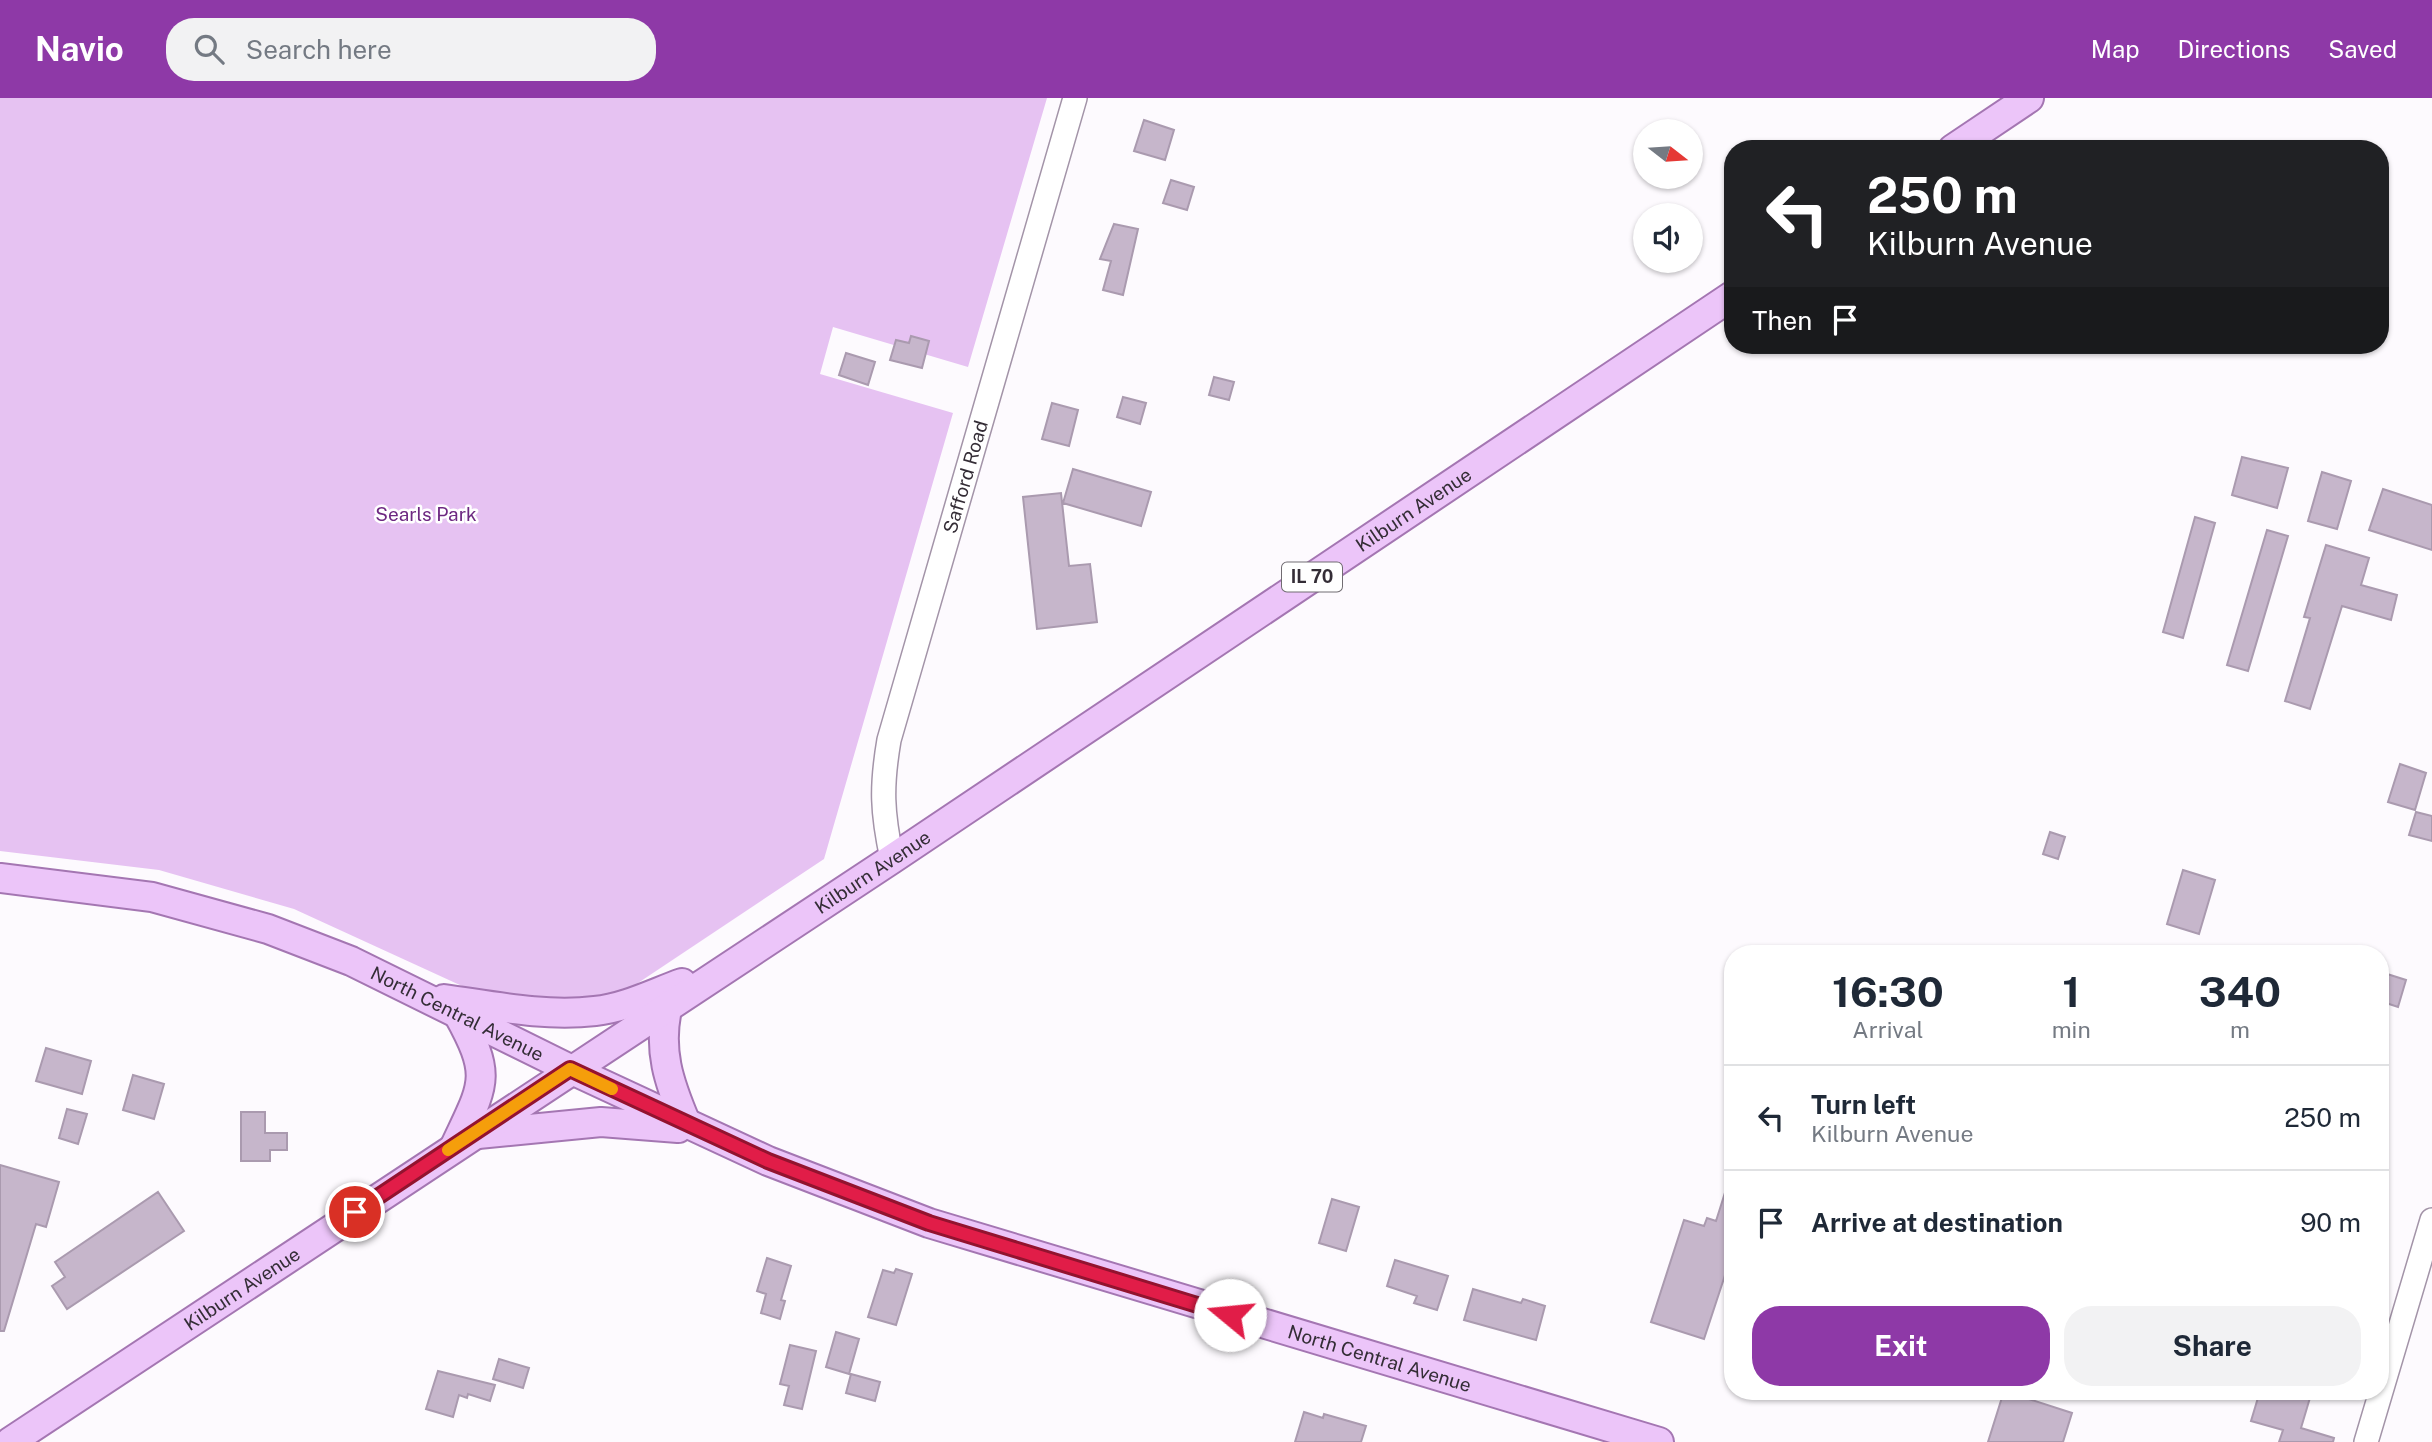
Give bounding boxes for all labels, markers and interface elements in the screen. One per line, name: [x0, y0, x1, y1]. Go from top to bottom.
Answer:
search box: [166, 18, 656, 81]
text: Navio: [35, 30, 124, 68]
icon: search: [190, 30, 228, 68]
text: Search here: [246, 34, 392, 65]
text: Map: [2091, 35, 2140, 63]
text: Directions: [2178, 35, 2290, 63]
text: Saved: [2328, 35, 2397, 63]
north arrow: [1633, 119, 1703, 189]
map controls: [1633, 119, 1703, 273]
text: 250 m: [1867, 166, 2018, 224]
icon: left: [1752, 168, 1843, 259]
button: sound: [1633, 203, 1703, 273]
text: Kilburn Avenue: [1867, 225, 2093, 262]
icon: arrive: [1826, 301, 1864, 339]
text: Then: [1752, 305, 1812, 336]
street label: Safford Road: [938, 418, 992, 536]
street label: Kilburn Avenue: [1352, 463, 1475, 556]
park label: Searls Park: [375, 503, 477, 525]
road number: IL 70: [1282, 562, 1342, 592]
street label: Kilburn Avenue: [811, 825, 935, 918]
street label: North Central Avenue: [367, 961, 547, 1065]
text: 16:30: [1832, 967, 1944, 1016]
text: 1: [2062, 967, 2080, 1016]
text: 340: [2199, 967, 2281, 1016]
text: Arrival: [1852, 1016, 1923, 1043]
text: min: [2052, 1016, 2091, 1043]
text: m: [2230, 1016, 2250, 1043]
text: Turn left: [1811, 1089, 1916, 1120]
icon: left: [1752, 1099, 1790, 1137]
text: 250 m: [2284, 1102, 2361, 1133]
text: Kilburn Avenue: [1811, 1120, 1973, 1147]
pin: [325, 1182, 385, 1242]
icon: arrive: [336, 1193, 374, 1231]
icon: arrive: [1752, 1204, 1790, 1242]
text: Arrive at destination: [1811, 1207, 2063, 1238]
text: 90 m: [2300, 1207, 2361, 1238]
street label: Kilburn Avenue: [180, 1243, 304, 1335]
position arrow: [1193, 1278, 1267, 1352]
button: Exit: [1752, 1306, 2050, 1386]
button: Share: [2064, 1306, 2361, 1386]
street label: North Central Avenue: [1285, 1320, 1474, 1396]

